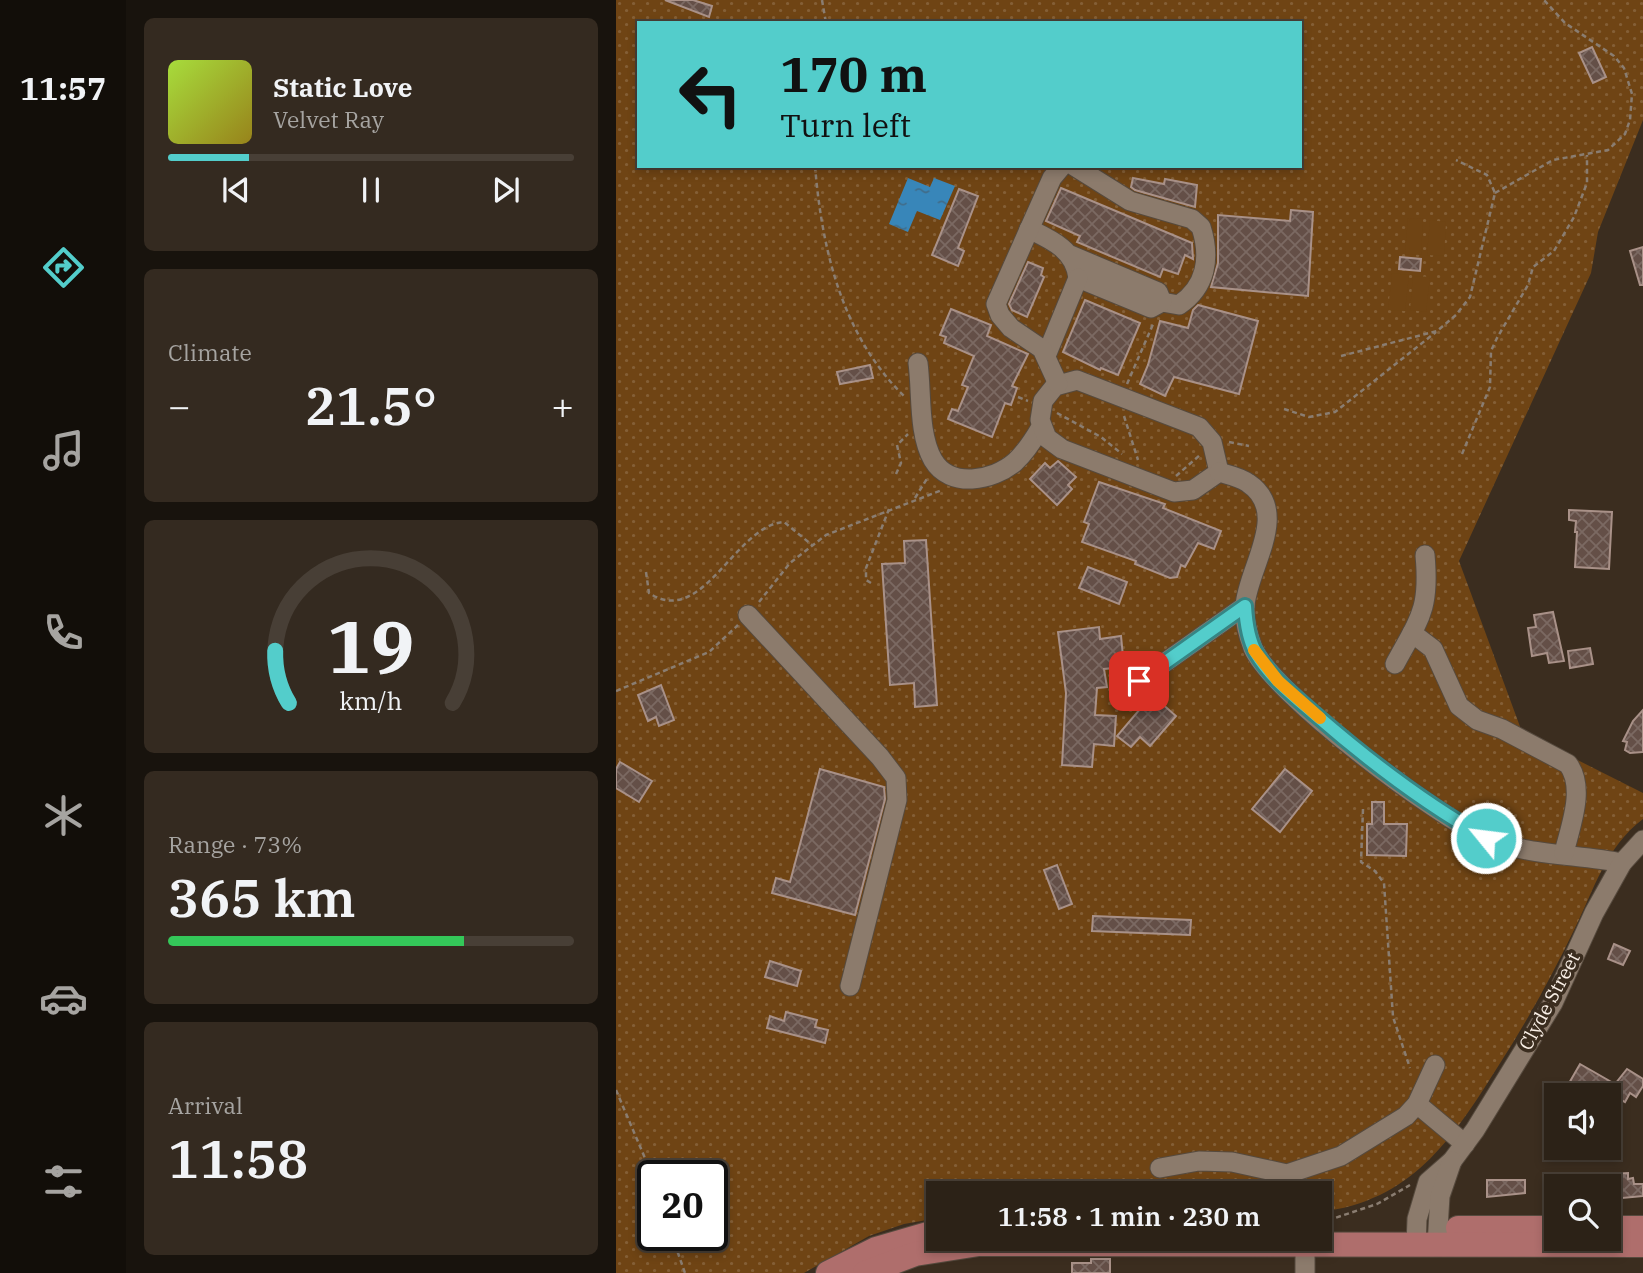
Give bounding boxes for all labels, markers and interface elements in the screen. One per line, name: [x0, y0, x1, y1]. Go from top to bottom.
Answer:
text: 170 m: [780, 42, 927, 105]
icon: left: [665, 49, 756, 140]
text: 11:57: [20, 67, 106, 109]
text: Static Love: [273, 70, 412, 104]
text: Velvet Ray: [273, 104, 384, 134]
text: Turn left: [780, 104, 911, 146]
icon: previous: [217, 171, 255, 209]
icon: pause: [352, 171, 390, 209]
icon: next: [487, 171, 525, 209]
icon: directions: [39, 243, 88, 292]
text: Climate: [168, 337, 252, 367]
text: 21.5°: [305, 372, 437, 439]
text: −: [168, 381, 191, 430]
text: +: [551, 381, 574, 430]
icon: music: [39, 426, 88, 475]
text: 19: [327, 598, 415, 693]
icon: phone: [39, 608, 88, 657]
pin: [1109, 651, 1169, 711]
icon: arrive: [1120, 662, 1158, 700]
text: km/h: [339, 683, 403, 716]
icon: climate: [39, 791, 88, 840]
position arrow: [1449, 801, 1523, 875]
text: Range · 73%: [168, 829, 302, 859]
text: 365 km: [168, 864, 356, 931]
street label: Clyde Street: [1513, 948, 1585, 1054]
icon: car: [39, 974, 88, 1023]
map controls: [1544, 1083, 1621, 1251]
button: sound: [1544, 1083, 1621, 1160]
text: Arrival: [168, 1090, 243, 1120]
text: 11:58: [168, 1125, 308, 1192]
icon: filters: [39, 1157, 88, 1206]
speed limit sign: 20: [637, 1160, 728, 1251]
button: search: [1544, 1174, 1621, 1251]
text: 11:58 · 1 min · 230 m: [998, 1199, 1260, 1233]

